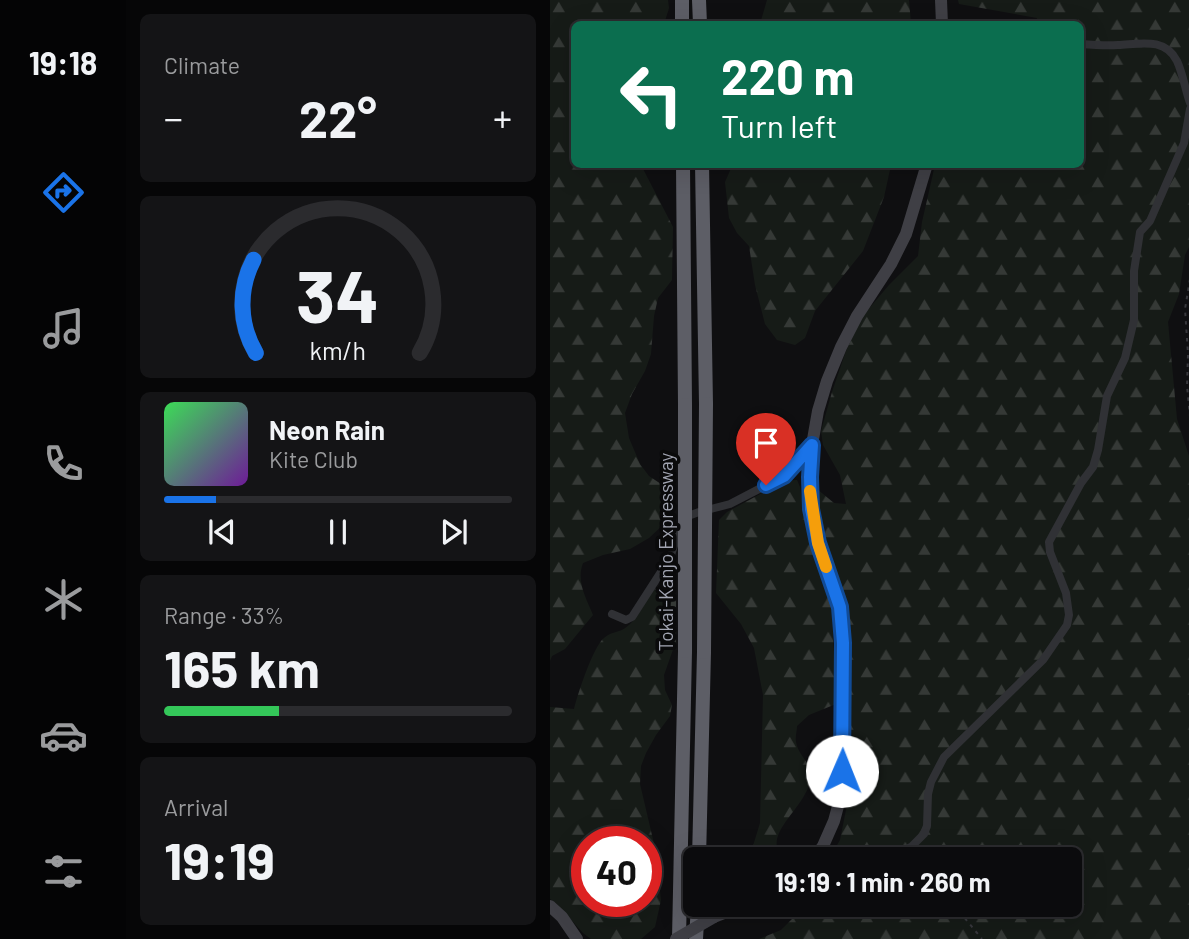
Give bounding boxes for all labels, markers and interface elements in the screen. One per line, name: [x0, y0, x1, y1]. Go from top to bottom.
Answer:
text: 19:18: [29, 43, 97, 81]
text: 220 m: [721, 46, 855, 105]
icon: left: [606, 49, 697, 140]
text: Climate: [164, 51, 240, 79]
text: 22°: [299, 86, 377, 148]
text: −: [164, 94, 183, 140]
text: +: [493, 94, 512, 140]
text: Turn left: [721, 106, 838, 144]
icon: directions: [39, 168, 88, 217]
text: 34: [296, 251, 380, 339]
icon: music: [39, 304, 88, 353]
text: km/h: [310, 335, 366, 365]
pin: [736, 413, 796, 485]
text: Neon Rain: [269, 414, 385, 445]
icon: arrive: [747, 424, 785, 462]
icon: phone: [39, 439, 88, 488]
text: Kite Club: [269, 445, 358, 473]
street label: Tokai-Kanjo Expressway: [654, 452, 677, 651]
icon: previous: [203, 513, 241, 551]
icon: pause: [319, 513, 357, 551]
icon: next: [435, 513, 473, 551]
icon: climate: [39, 575, 88, 624]
text: Range · 33%: [164, 601, 284, 629]
text: 165 km: [164, 636, 320, 698]
icon: car: [39, 711, 88, 760]
position arrow: [805, 734, 879, 808]
text: Arrival: [164, 793, 228, 821]
speed limit sign: 40: [571, 826, 662, 917]
text: 19:19: [164, 828, 275, 890]
icon: filters: [39, 847, 88, 896]
text: 19:19 · 1 min · 260 m: [775, 866, 990, 897]

